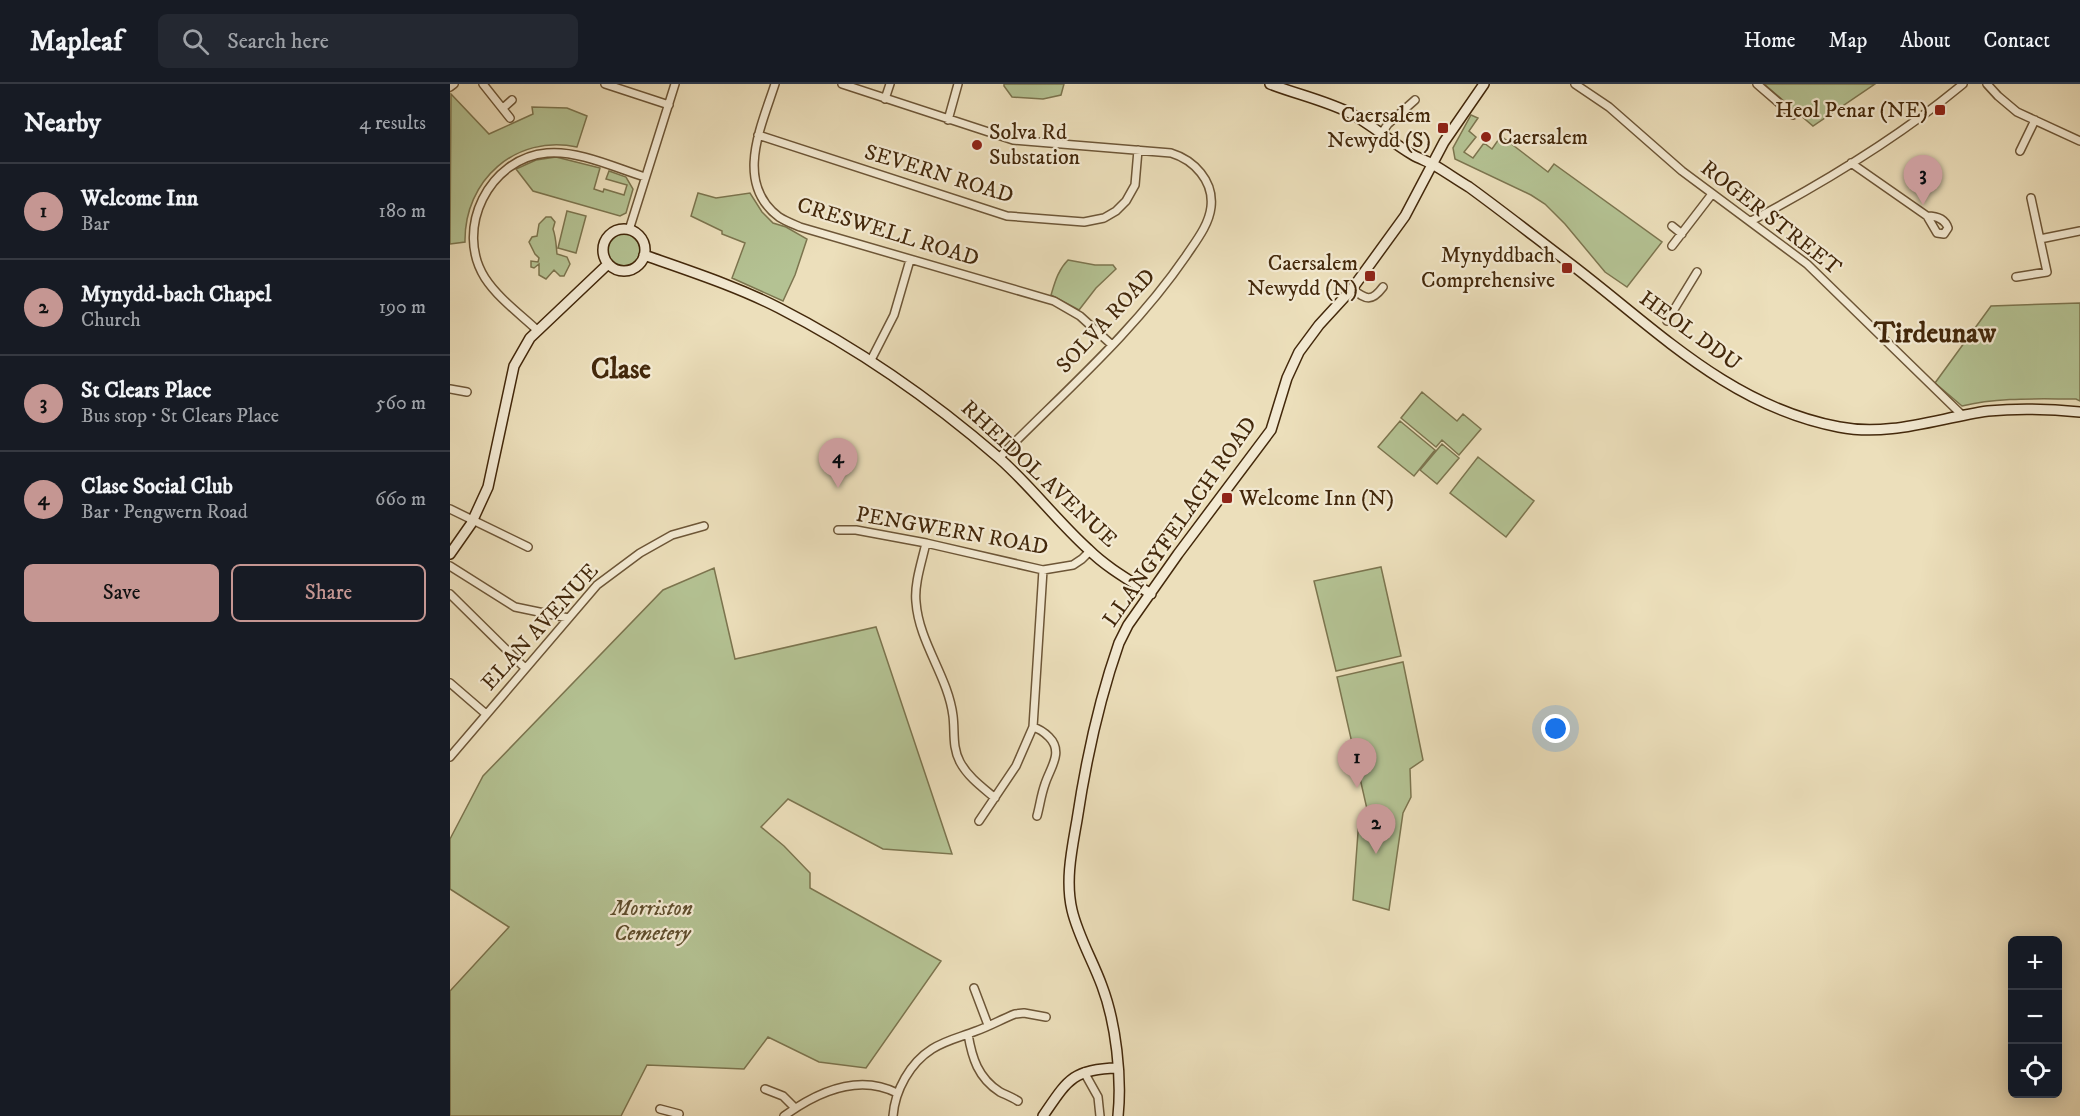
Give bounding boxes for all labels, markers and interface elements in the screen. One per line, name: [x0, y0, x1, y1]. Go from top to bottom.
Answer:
search box: [158, 14, 578, 68]
text: Mapleaf: [30, 24, 122, 59]
icon: search: [179, 25, 212, 58]
text: Search here: [227, 28, 329, 55]
text: Home: [1744, 28, 1796, 54]
text: Map: [1829, 28, 1867, 54]
text: About: [1900, 28, 1951, 54]
text: Contact: [1984, 28, 2050, 54]
place label: Heol Penar (NE): [1775, 97, 1928, 124]
place label: Caersalem Newydd (S): [1327, 102, 1431, 154]
marker: Heol Penar (NE): [1933, 103, 1947, 117]
text: Nearby: [24, 107, 101, 140]
text: 4 results: [359, 111, 426, 136]
place label: Solva Rd Substation: [989, 119, 1081, 171]
marker: Caersalem Newydd (S): [1436, 121, 1450, 135]
place label: Caersalem: [1498, 124, 1588, 151]
marker: Caersalem: [1479, 130, 1493, 144]
marker: Solva Rd Substation: [970, 138, 984, 152]
street label: SEVERN ROAD: [861, 139, 1017, 209]
street label: ROGER STREET: [1695, 155, 1847, 281]
pin: 3: [1904, 156, 1942, 205]
text: Welcome Inn: [81, 185, 198, 212]
street label: CRESWELL ROAD: [794, 191, 982, 273]
text: 1: [40, 199, 47, 224]
text: 180 m: [379, 199, 426, 224]
text: Bar: [81, 212, 110, 237]
place label: Mynyddbach Comprehensive: [1421, 242, 1555, 294]
place label: Caersalem Newydd (N): [1247, 250, 1358, 302]
marker: Mynyddbach Comprehensive: [1560, 261, 1574, 275]
street label: SOLVA ROAD: [1051, 263, 1161, 379]
marker: Caersalem Newydd (N): [1363, 269, 1377, 283]
text: Mynydd-bach Chapel: [81, 281, 271, 308]
street label: HEOL DDU: [1634, 285, 1746, 377]
text: 2: [39, 295, 48, 320]
text: 190 m: [379, 295, 426, 320]
text: Church: [81, 308, 141, 333]
district label: Tirdeunaw: [1873, 316, 1997, 351]
district label: Clase: [591, 352, 651, 387]
text: St Clears Place: [81, 377, 211, 404]
text: 3: [40, 391, 47, 416]
text: 560 m: [376, 391, 426, 416]
street label: RHEIDOL AVENUE: [955, 395, 1123, 553]
text: Bus stop · St Clears Place: [81, 404, 279, 429]
street label: LLANGYFELACH ROAD: [1097, 412, 1263, 632]
pin: 4: [818, 438, 858, 488]
text: Clase Social Club: [81, 473, 233, 500]
place label: Welcome Inn (N): [1238, 485, 1394, 512]
text: 4: [38, 487, 49, 512]
text: 660 m: [375, 487, 426, 512]
marker: Welcome Inn (N): [1220, 491, 1234, 505]
text: Bar · Pengwern Road: [81, 500, 248, 525]
street label: PENGWERN ROAD: [854, 501, 1050, 561]
street label: ELAN AVENUE: [476, 558, 604, 696]
button: Save: [24, 564, 219, 622]
button: Share: [231, 564, 426, 622]
your location: [1541, 714, 1570, 743]
pin: 1: [1338, 738, 1376, 788]
pin: 2: [1356, 804, 1396, 854]
park label: Morriston Cemetery: [609, 895, 693, 947]
map controls: [2008, 936, 2062, 1098]
button: +: [2008, 936, 2062, 990]
button: −: [2008, 990, 2062, 1044]
button: locate: [2008, 1044, 2062, 1098]

